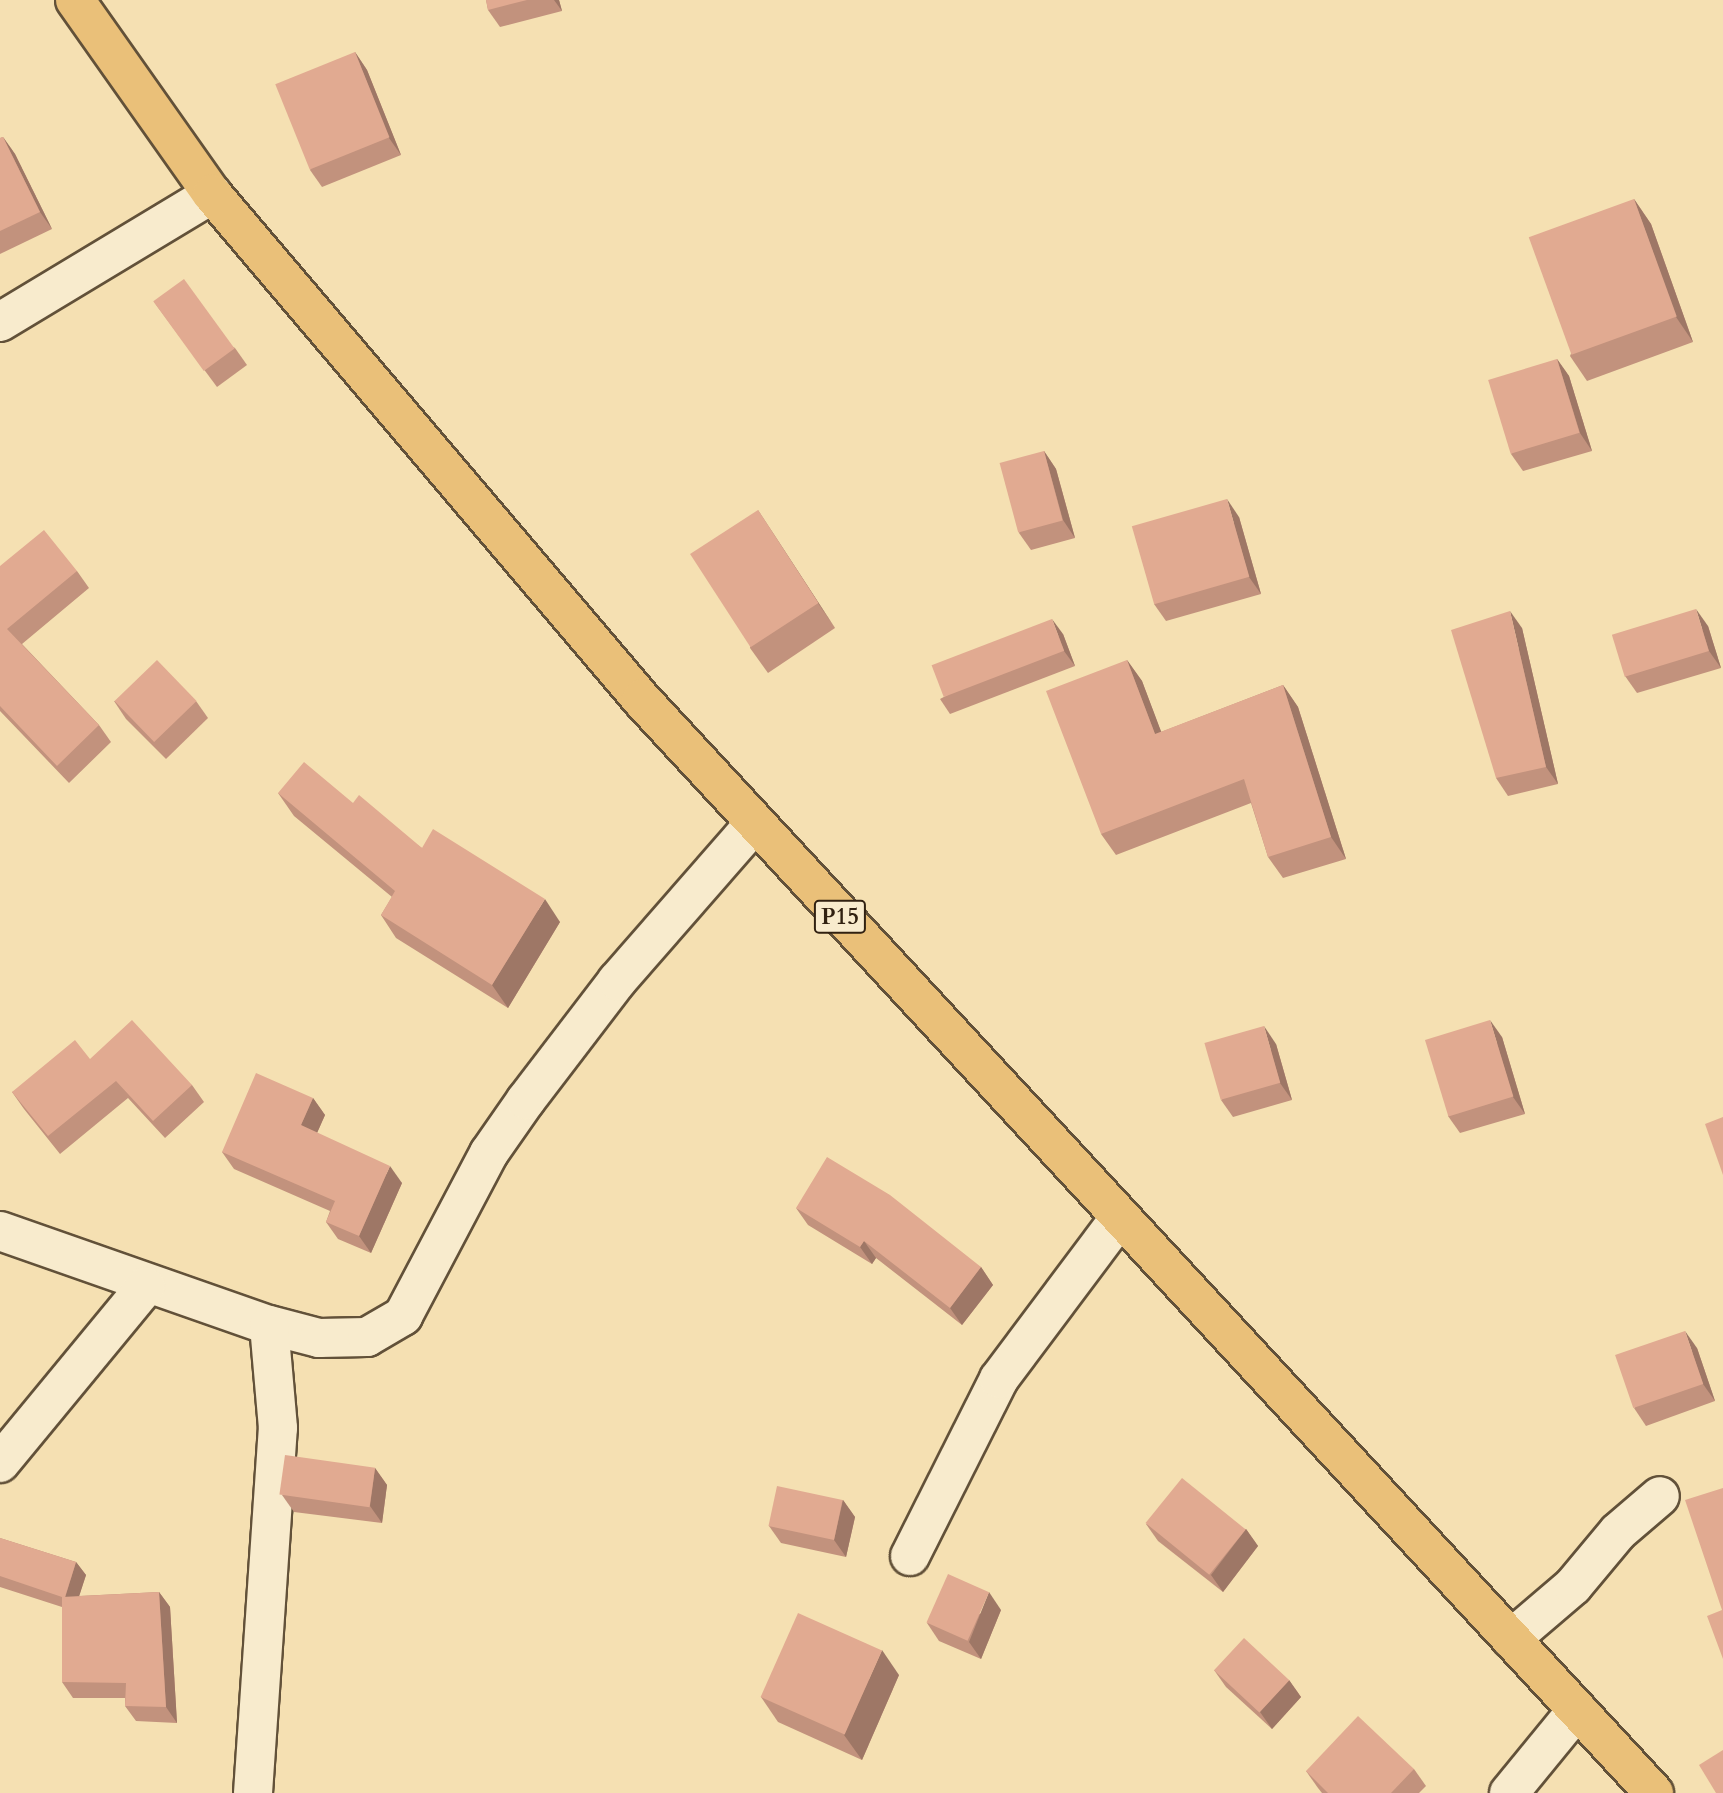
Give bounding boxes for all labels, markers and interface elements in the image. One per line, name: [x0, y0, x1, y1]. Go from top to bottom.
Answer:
road number: P15: [814, 898, 866, 936]

